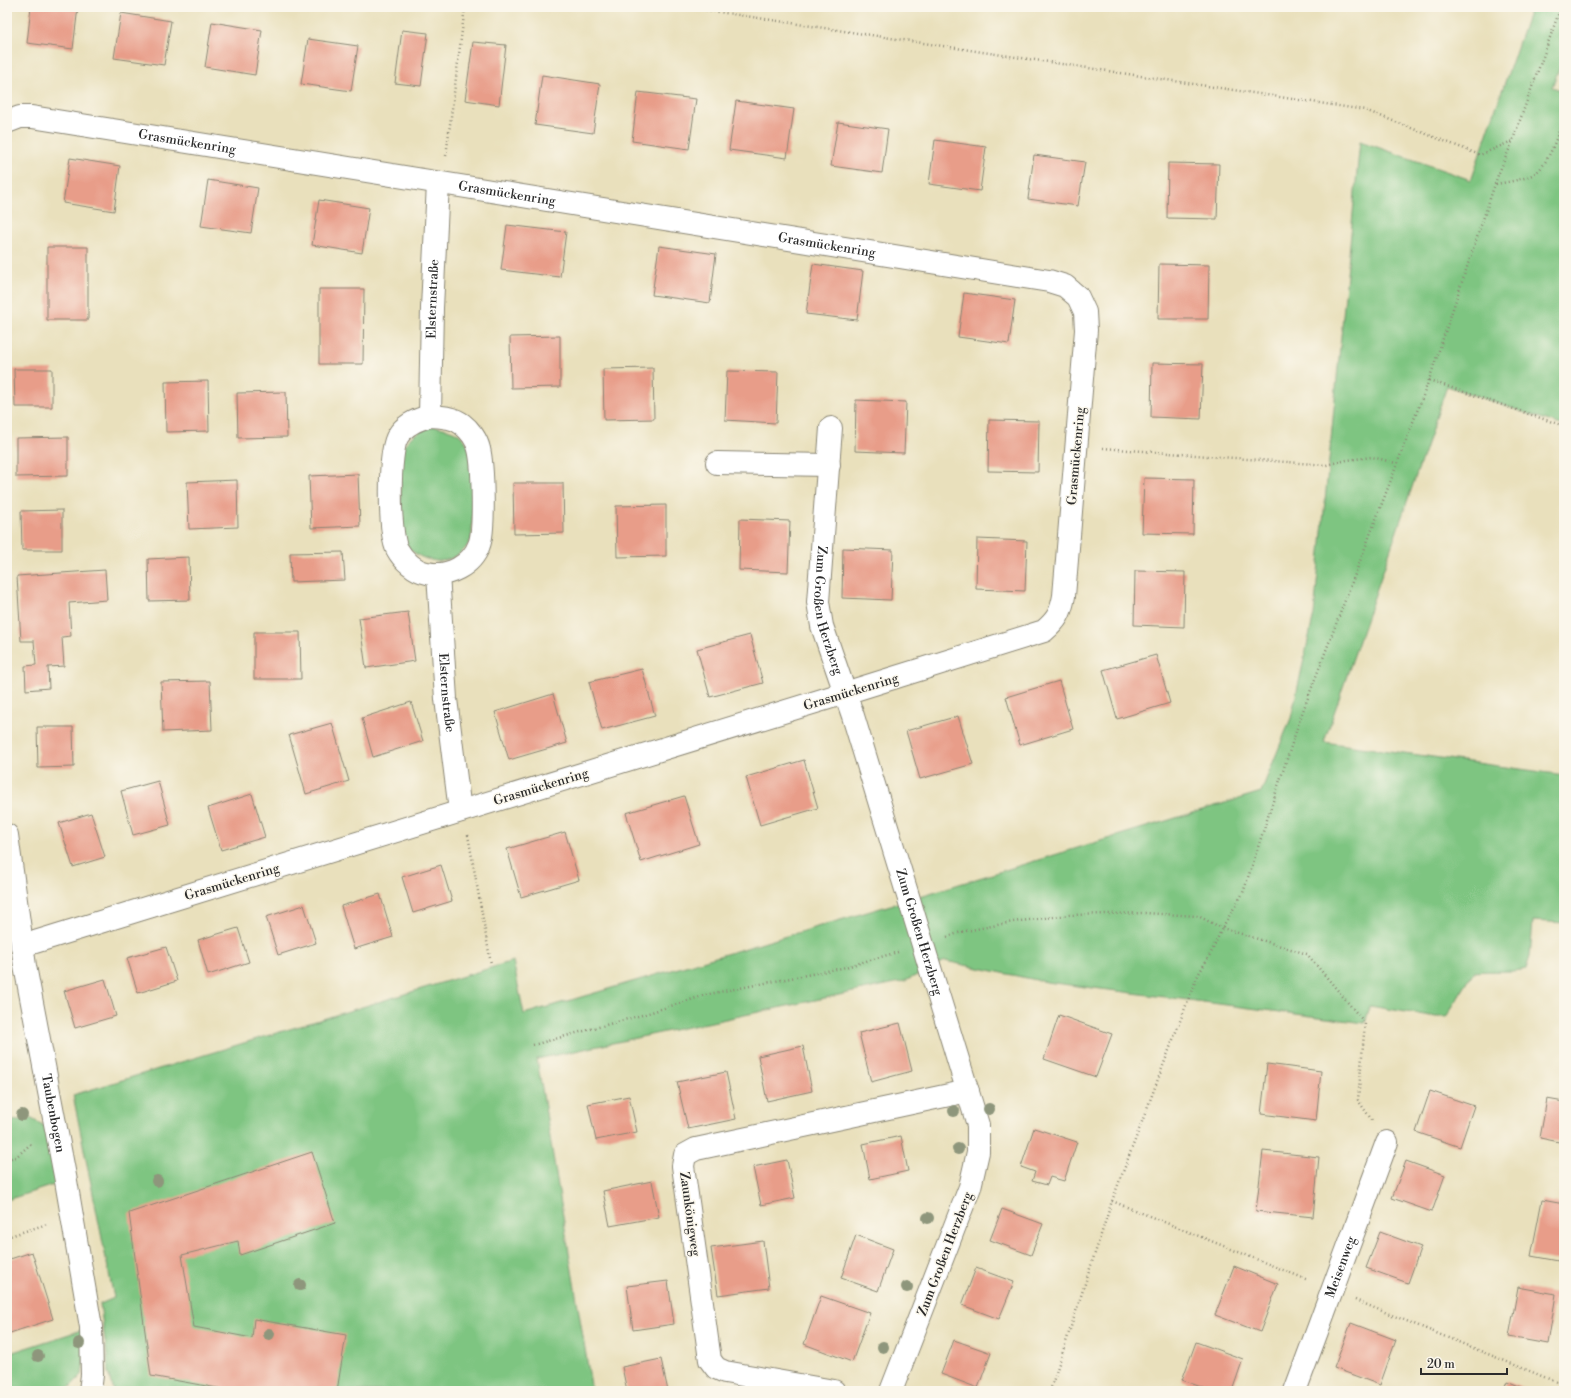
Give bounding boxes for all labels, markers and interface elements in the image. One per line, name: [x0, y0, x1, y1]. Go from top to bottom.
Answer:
street label: Grasmückenring: [137, 126, 237, 158]
street label: Grasmückenring: [457, 178, 557, 209]
street label: Grasmückenring: [777, 229, 877, 261]
street label: Elsternstraße: [423, 258, 442, 339]
street label: Grasmückenring: [1064, 406, 1088, 506]
street label: Zum Großen Herzberg: [810, 545, 846, 677]
street label: Elsternstraße: [435, 652, 458, 734]
street label: Grasmückenring: [802, 670, 901, 714]
street label: Grasmückenring: [492, 765, 591, 809]
street label: Grasmückenring: [183, 860, 282, 904]
street label: Zum Großen Herzberg: [892, 867, 946, 998]
street label: Taubenbogen: [38, 1072, 68, 1154]
street label: Zaunkönigweg: [676, 1171, 704, 1257]
street label: Zum Großen Herzberg: [914, 1189, 976, 1318]
street label: Meisenweg: [1322, 1234, 1360, 1300]
scale bar: [1421, 1350, 1507, 1376]
text: 20 m: [1427, 1357, 1455, 1372]

